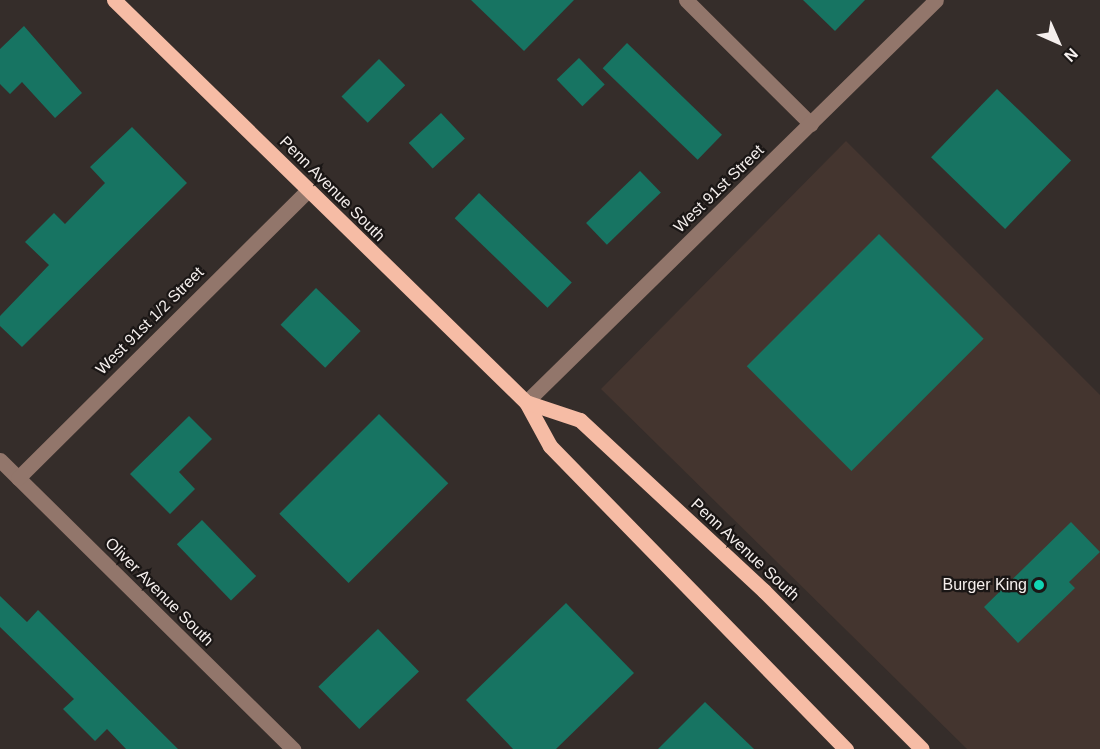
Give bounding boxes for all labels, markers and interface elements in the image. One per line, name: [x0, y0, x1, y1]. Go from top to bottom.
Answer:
north arrow: [1028, 12, 1088, 72]
text: N: [1061, 45, 1081, 65]
street label: Penn Avenue South: [275, 132, 389, 246]
street label: West 91st Street: [670, 141, 768, 237]
street label: West 91st 1/2 Street: [92, 263, 208, 379]
street label: Penn Avenue South: [687, 495, 803, 605]
street label: Oliver Avenue South: [100, 533, 218, 651]
place label: Burger King: [943, 575, 1027, 595]
marker: Burger King: [1032, 578, 1046, 592]

